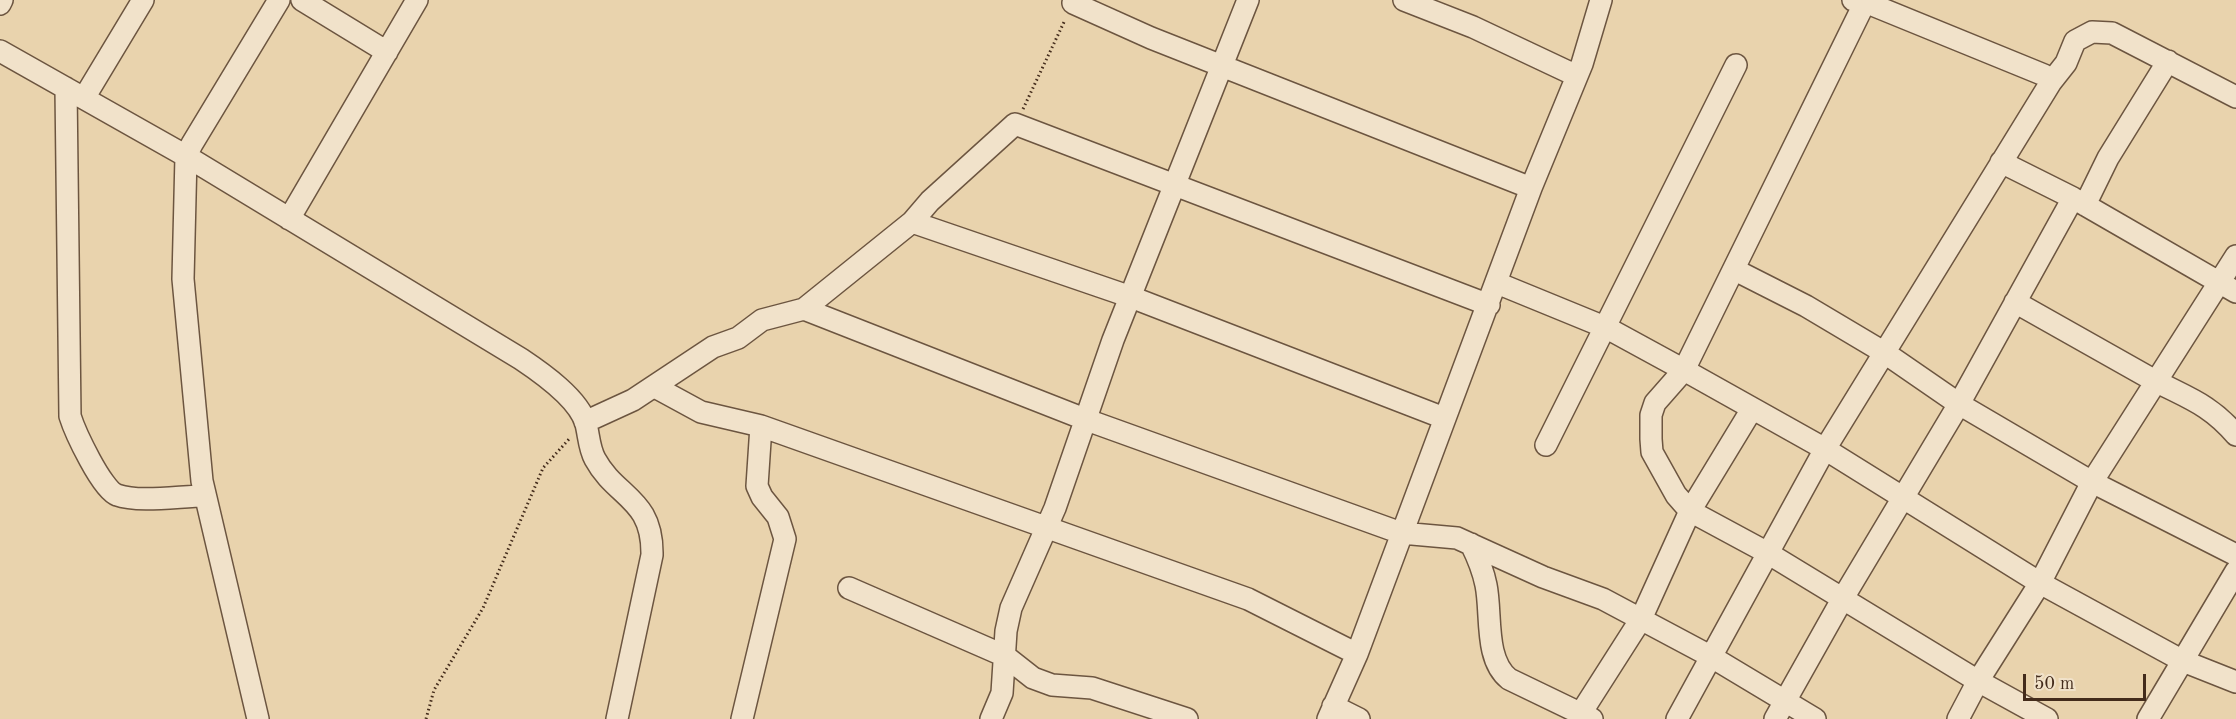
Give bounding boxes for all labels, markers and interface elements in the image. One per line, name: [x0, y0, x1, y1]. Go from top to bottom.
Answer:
scale bar: [2026, 662, 2149, 700]
text: 50 m: [2034, 675, 2074, 693]

